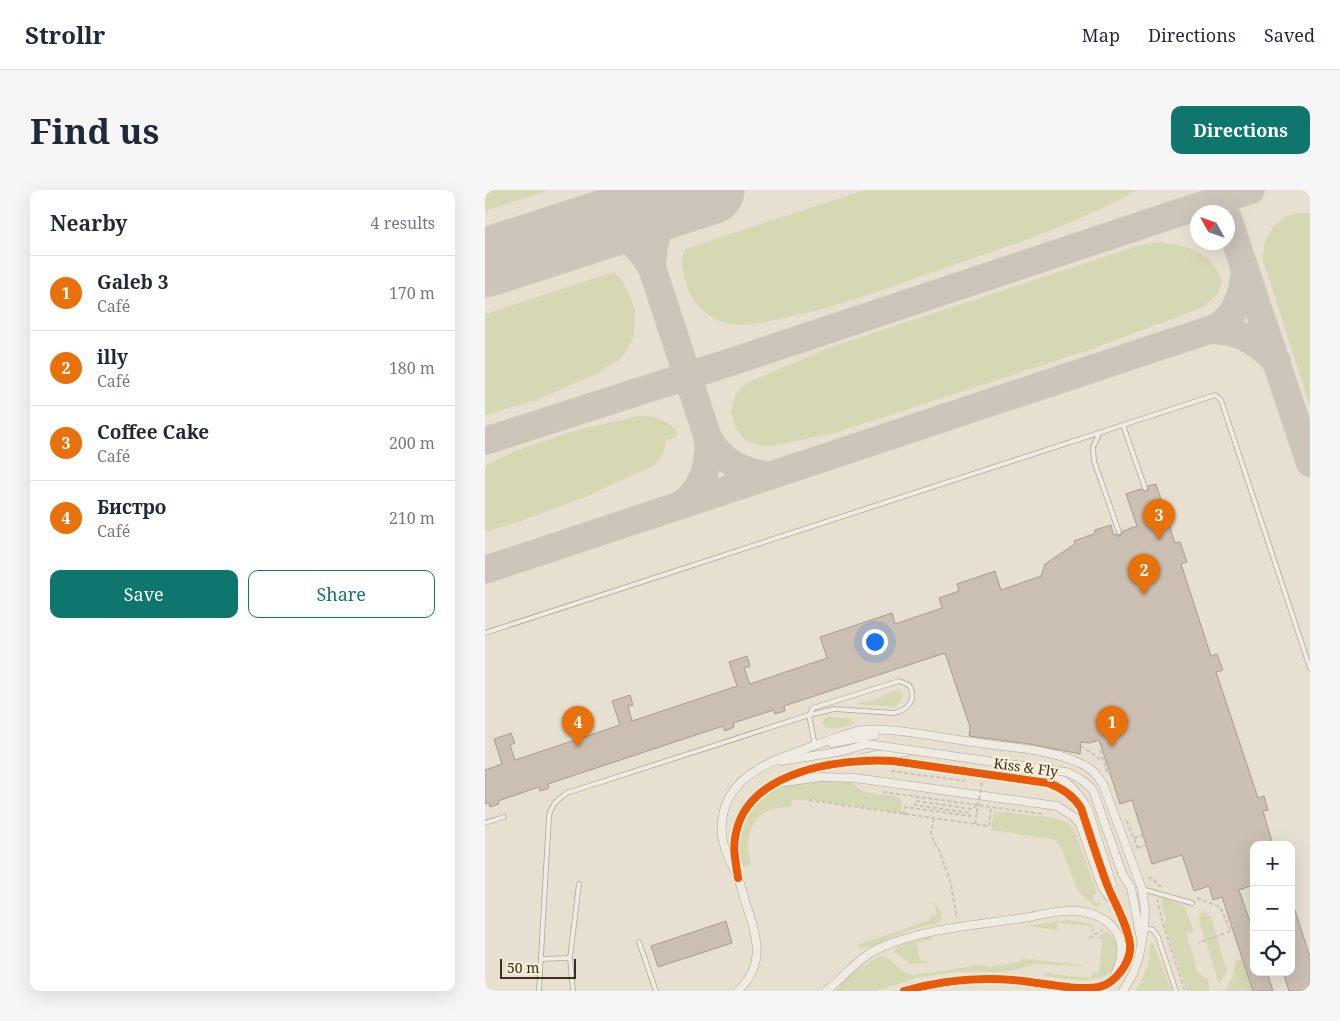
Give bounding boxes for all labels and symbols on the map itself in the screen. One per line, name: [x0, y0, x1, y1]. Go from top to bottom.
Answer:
north arrow: [1190, 205, 1235, 250]
pin: 3: [1143, 499, 1175, 540]
pin: 2: [1128, 554, 1160, 595]
your location: [862, 629, 888, 655]
pin: 4: [562, 706, 594, 747]
pin: 1: [1096, 706, 1128, 747]
street label: Kiss & Fly: [992, 753, 1060, 781]
scale bar: [500, 956, 576, 979]

